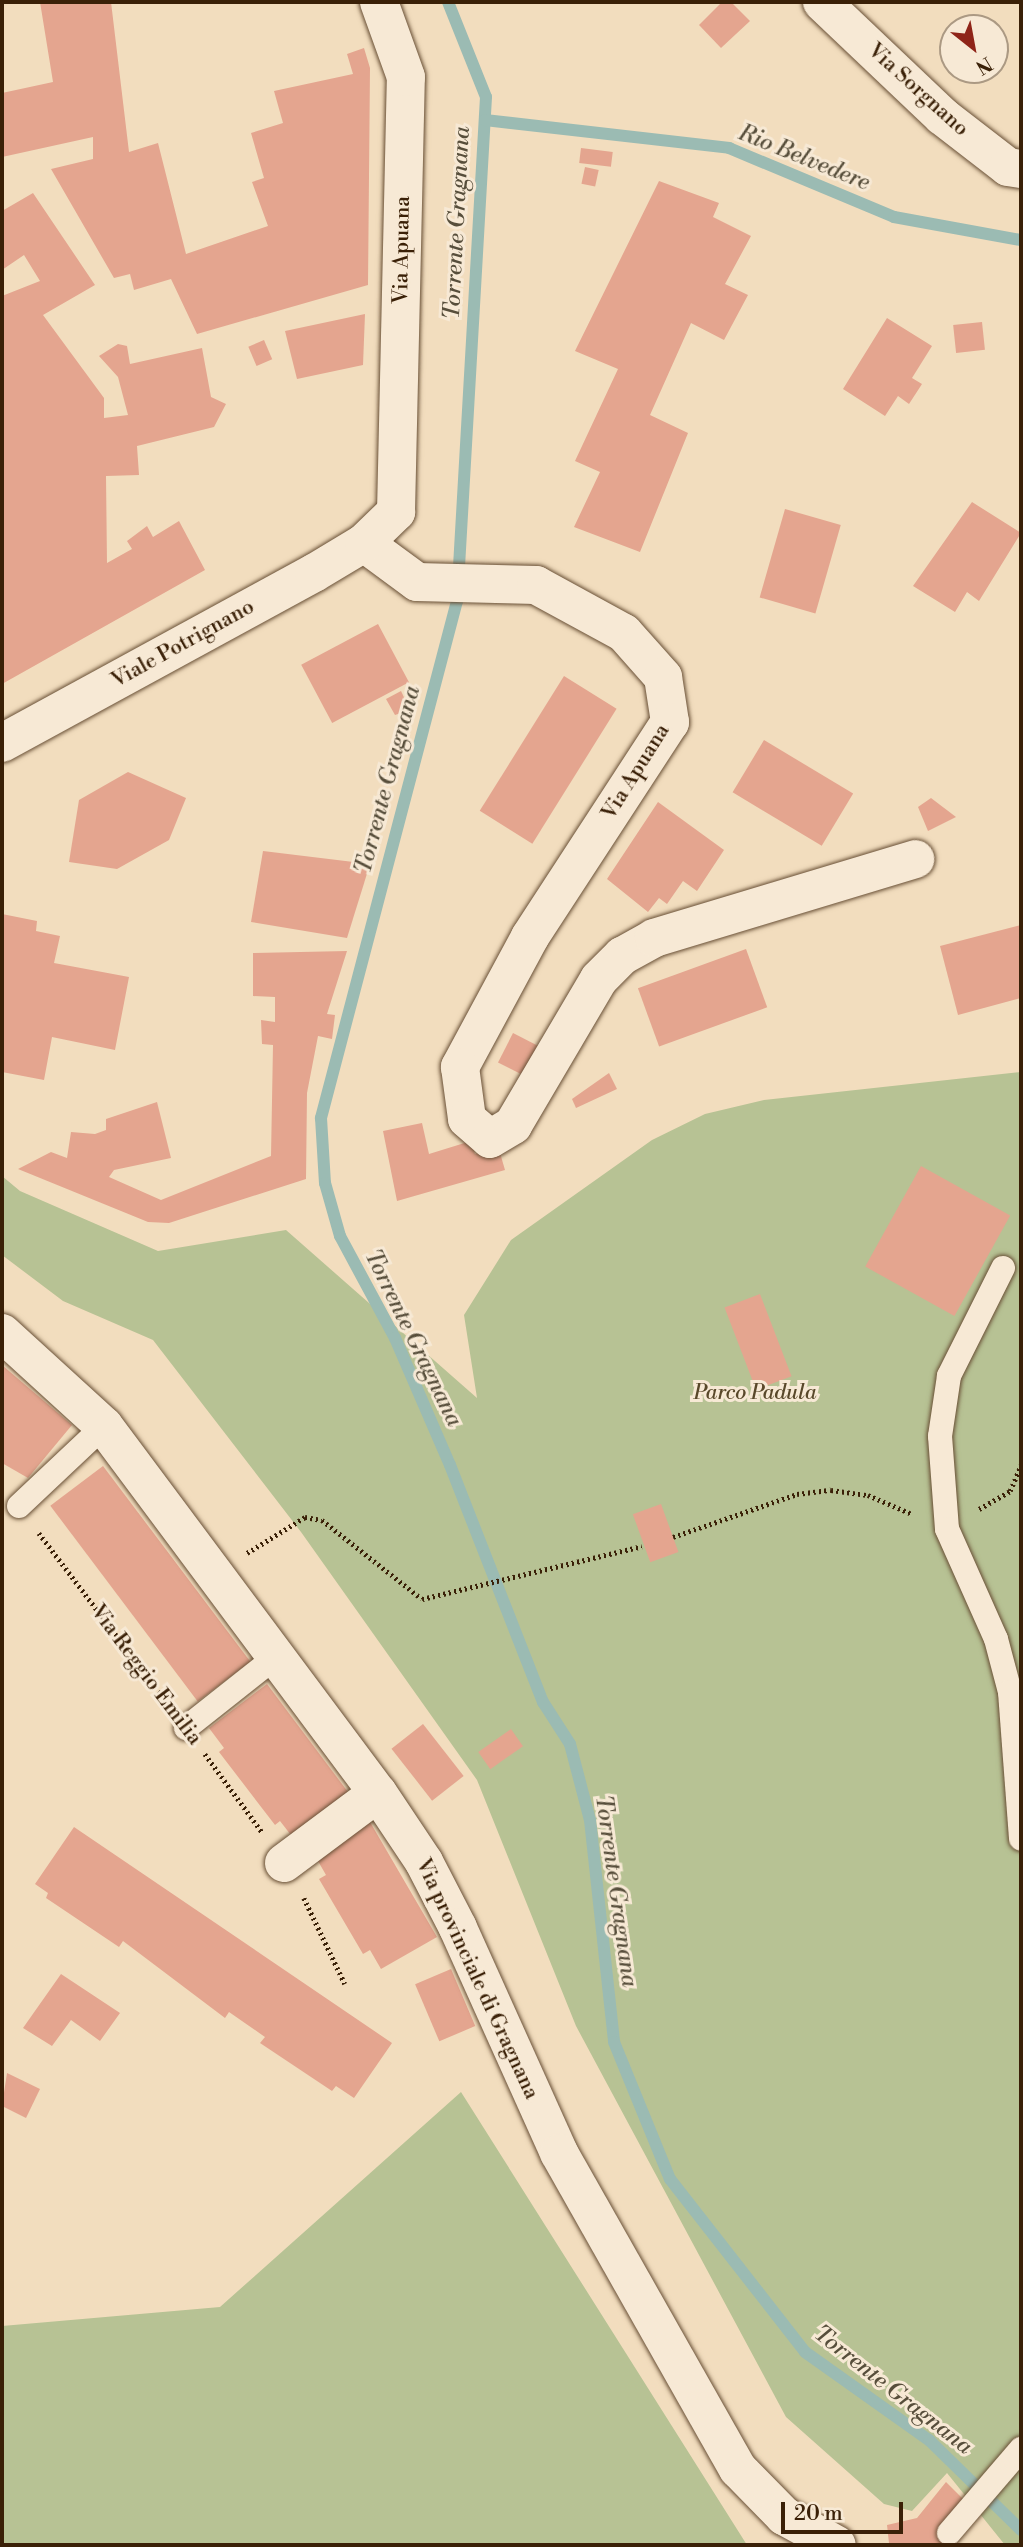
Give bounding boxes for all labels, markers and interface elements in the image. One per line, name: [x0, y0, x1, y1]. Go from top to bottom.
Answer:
north arrow: [939, 14, 1009, 84]
street label: Via Sorgnano: [862, 38, 974, 142]
text: N: [971, 51, 996, 79]
water label: Rio Belvedere: [734, 119, 874, 197]
water label: Torrente Gragnana: [438, 126, 476, 320]
street label: Via Apuana: [388, 196, 416, 304]
street label: Viale Potrignano: [107, 594, 259, 694]
water label: Torrente Gragnana: [350, 683, 426, 877]
street label: Via Apuana: [597, 720, 675, 824]
water label: Torrente Gragnana: [358, 1245, 468, 1431]
park label: Parco Padula: [694, 1380, 816, 1406]
street label: Via Reggio Emilia: [85, 1600, 207, 1750]
water label: Torrente Gragnana: [589, 1793, 643, 1989]
street label: Via provinciale di Gragnana: [410, 1855, 544, 2103]
water label: Torrente Gragnana: [808, 2320, 978, 2460]
scale bar: [785, 2488, 908, 2532]
text: 20 m: [794, 2501, 843, 2527]

